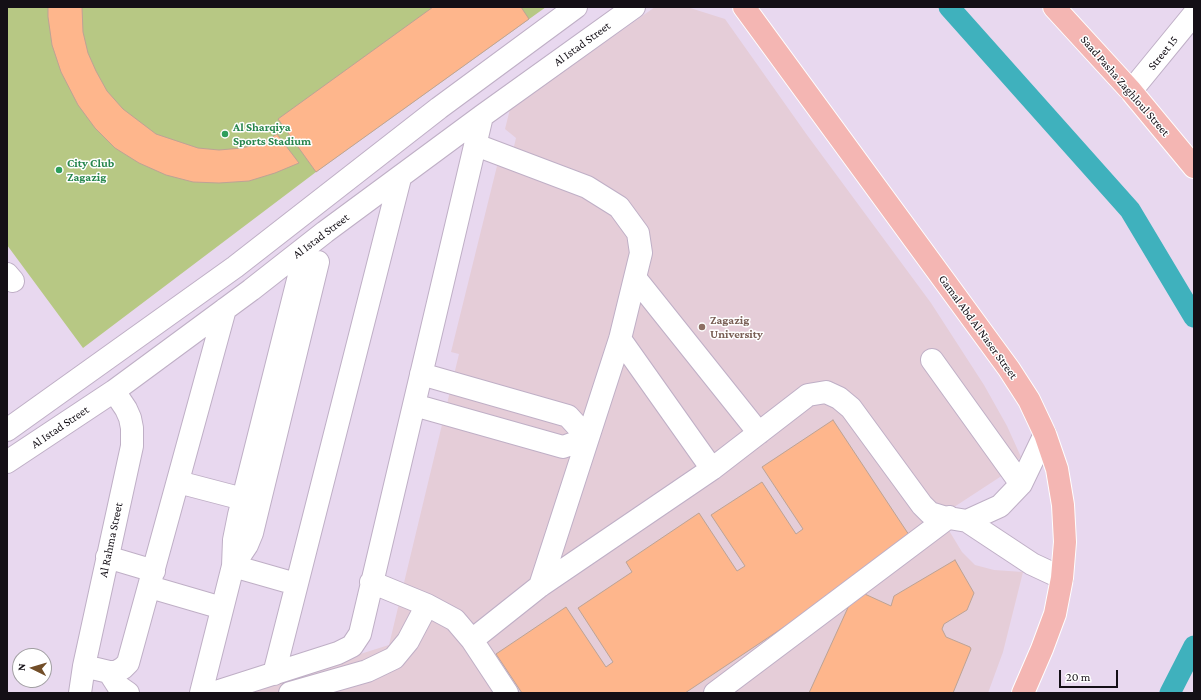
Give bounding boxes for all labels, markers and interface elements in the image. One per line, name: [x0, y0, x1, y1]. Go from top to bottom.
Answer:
street label: Al Istad Street: [551, 19, 613, 69]
street label: Saad Pasha Zaghloul Street: [1077, 33, 1173, 139]
street label: Street 15: [1145, 33, 1181, 73]
place label: Al Sharqiya Sports Stadium: [233, 120, 311, 148]
marker: Al Sharqiya Sports Stadium: [220, 129, 230, 139]
place label: City Club Zagazig: [67, 156, 114, 184]
marker: City Club Zagazig: [54, 165, 64, 175]
street label: Al Istad Street: [290, 210, 352, 262]
street label: Gamal Abd Al Naser Street: [935, 272, 1021, 382]
place label: Zagazig University: [710, 313, 763, 341]
marker: Zagazig University: [697, 322, 707, 332]
street label: Al Istad Street: [28, 402, 92, 452]
street label: Al Rahma Street: [96, 501, 126, 579]
north arrow: [12, 648, 52, 688]
scale bar: [1061, 662, 1120, 688]
text: N: [15, 663, 27, 671]
text: 20 m: [1066, 670, 1090, 684]

